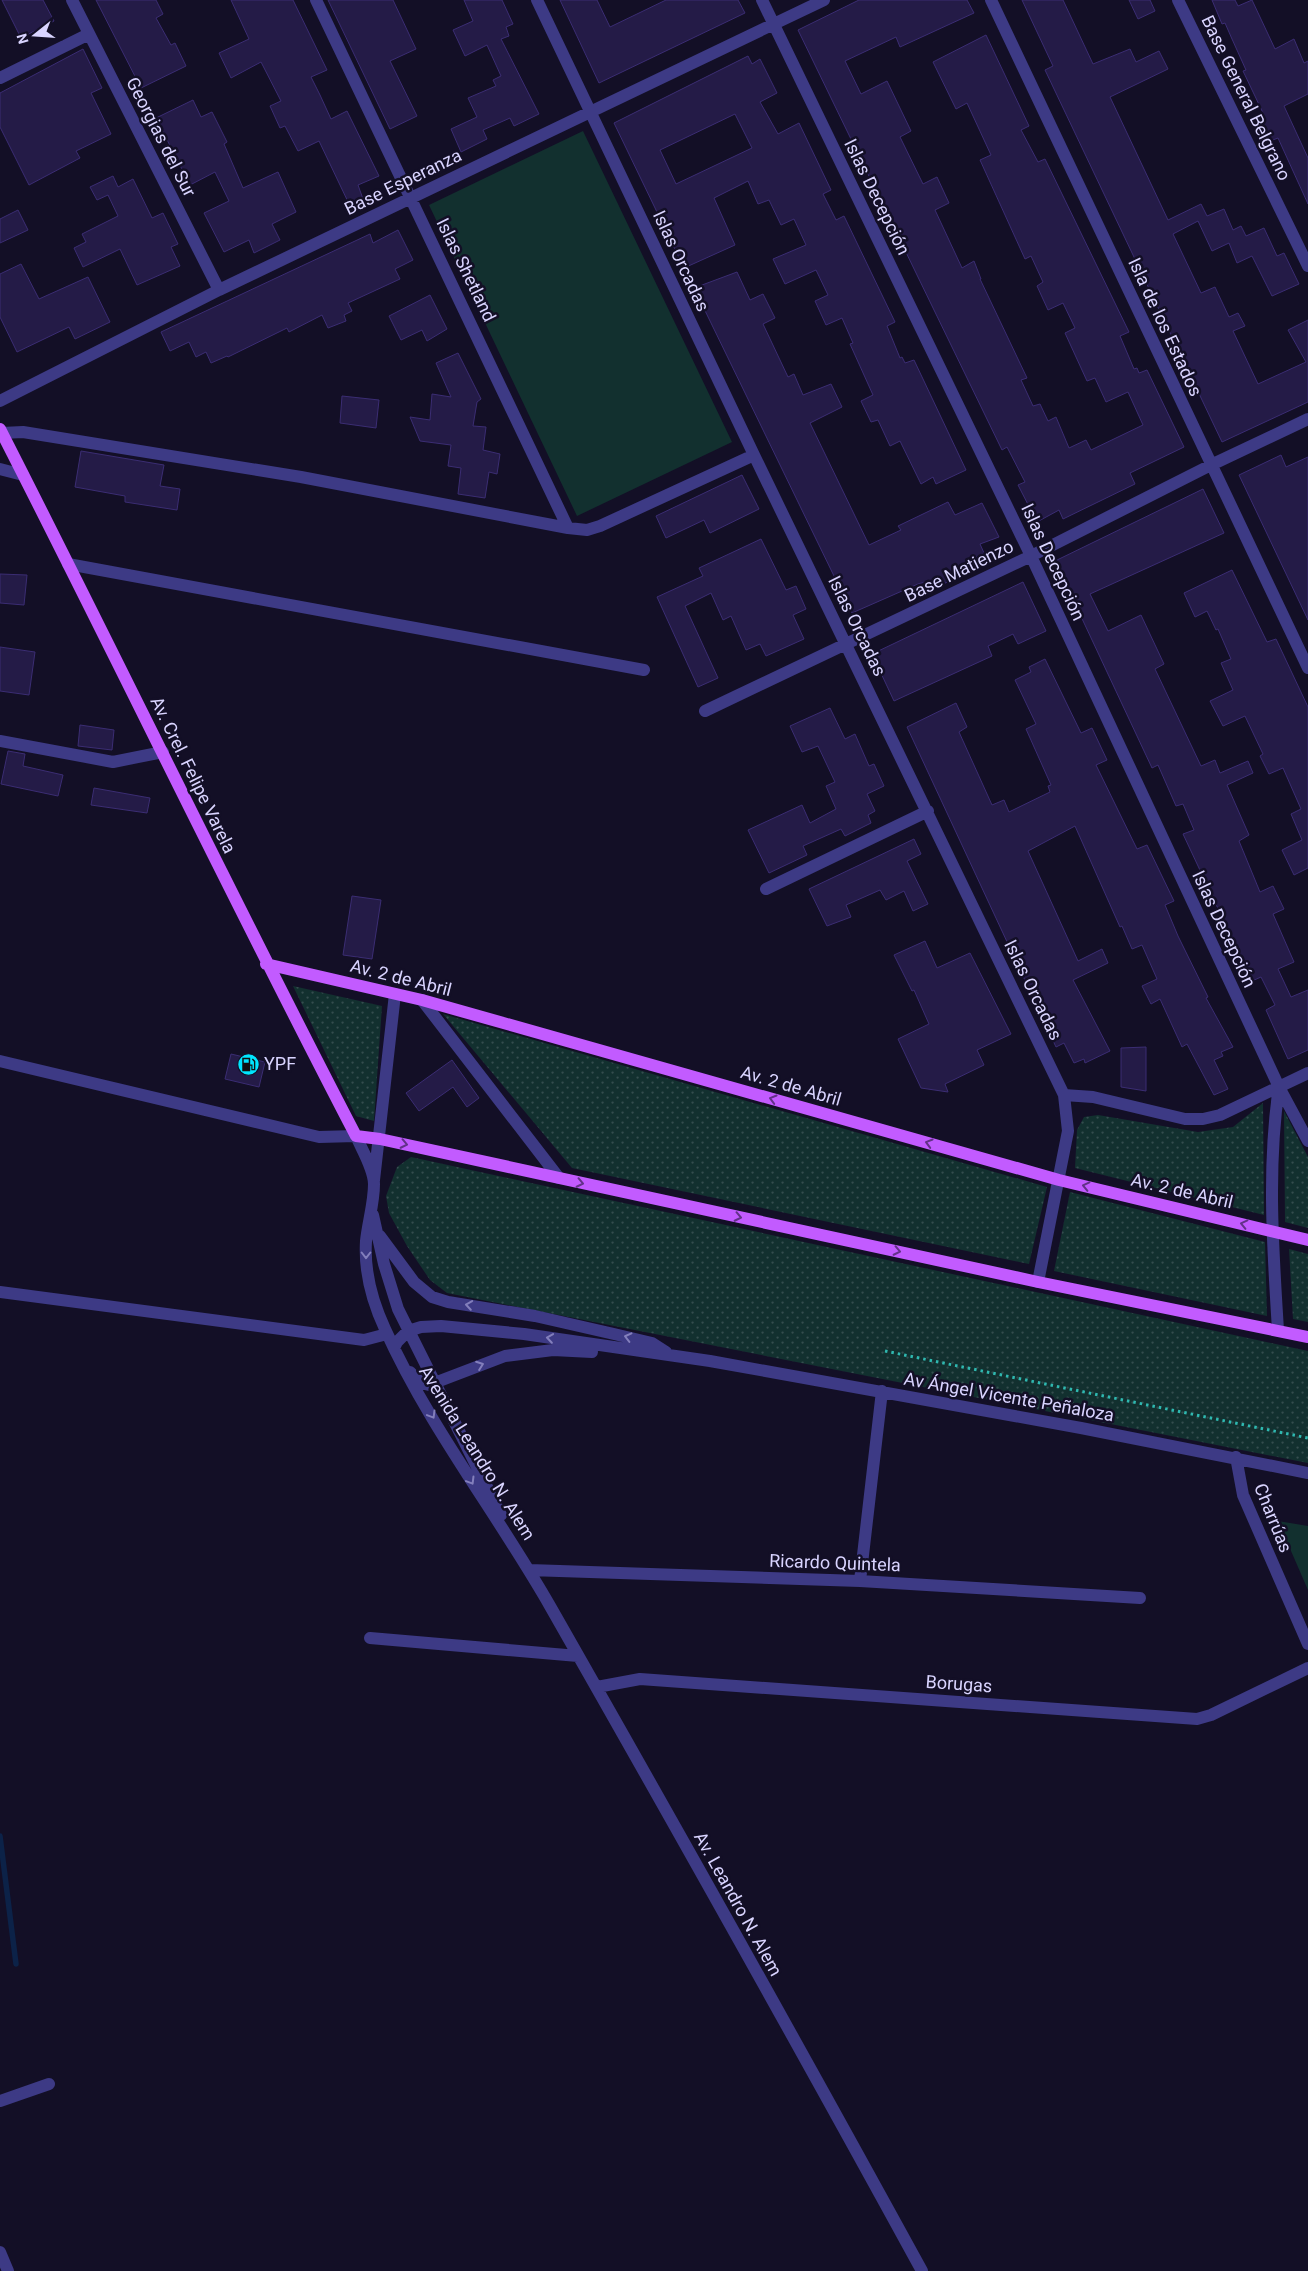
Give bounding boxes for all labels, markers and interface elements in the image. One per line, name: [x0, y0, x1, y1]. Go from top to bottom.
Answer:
north arrow: [10, 10, 60, 60]
street label: Base General Belgrano: [1197, 12, 1296, 184]
text: N: [13, 32, 32, 46]
street label: Georgias del Sur: [122, 74, 201, 200]
street label: Islas Decepción: [840, 135, 915, 258]
street label: Base Esperanza: [341, 144, 465, 219]
street label: Islas Orcadas: [649, 207, 714, 315]
street label: Islas Shetland: [432, 215, 501, 325]
street label: Isla de los Estados: [1124, 254, 1207, 399]
street label: Islas Decepción: [1017, 500, 1090, 624]
street label: Base Matienzo: [901, 535, 1017, 606]
street label: Islas Orcadas: [824, 572, 891, 679]
street label: Av. Crel. Felipe Varela: [146, 693, 241, 857]
street label: Islas Decepción: [1188, 867, 1261, 991]
street label: Islas Orcadas: [1000, 936, 1067, 1043]
street label: Av. 2 de Abril: [348, 955, 454, 1000]
fuel station icon: YPF: [236, 1052, 260, 1076]
place label: YPF: [264, 1053, 296, 1074]
street label: Av. 2 de Abril: [738, 1061, 844, 1110]
one-way arrow: [768, 1094, 777, 1105]
one-way arrow: [399, 1138, 408, 1149]
one-way arrow: [925, 1138, 933, 1149]
street label: Av. 2 de Abril: [1129, 1169, 1235, 1212]
one-way arrow: [575, 1177, 584, 1187]
one-way arrow: [1081, 1181, 1090, 1192]
one-way arrow: [734, 1211, 743, 1222]
one-way arrow: [1239, 1219, 1248, 1230]
one-way arrow: [893, 1245, 902, 1256]
one-way arrow: [361, 1252, 371, 1260]
one-way arrow: [465, 1301, 473, 1311]
one-way arrow: [624, 1332, 633, 1343]
one-way arrow: [545, 1333, 553, 1344]
one-way arrow: [475, 1361, 484, 1371]
street label: Avenida Leandro N. Alem: [415, 1362, 540, 1544]
street label: Av Ángel Vicente Peñaloza: [902, 1368, 1116, 1425]
one-way arrow: [425, 1409, 435, 1418]
one-way arrow: [465, 1475, 475, 1484]
street label: Charrúas: [1250, 1480, 1297, 1555]
street label: Ricardo Quintela: [769, 1550, 901, 1575]
street label: Borugas: [925, 1671, 993, 1696]
street label: Av. Leandro N. Alem: [690, 1828, 787, 1980]

